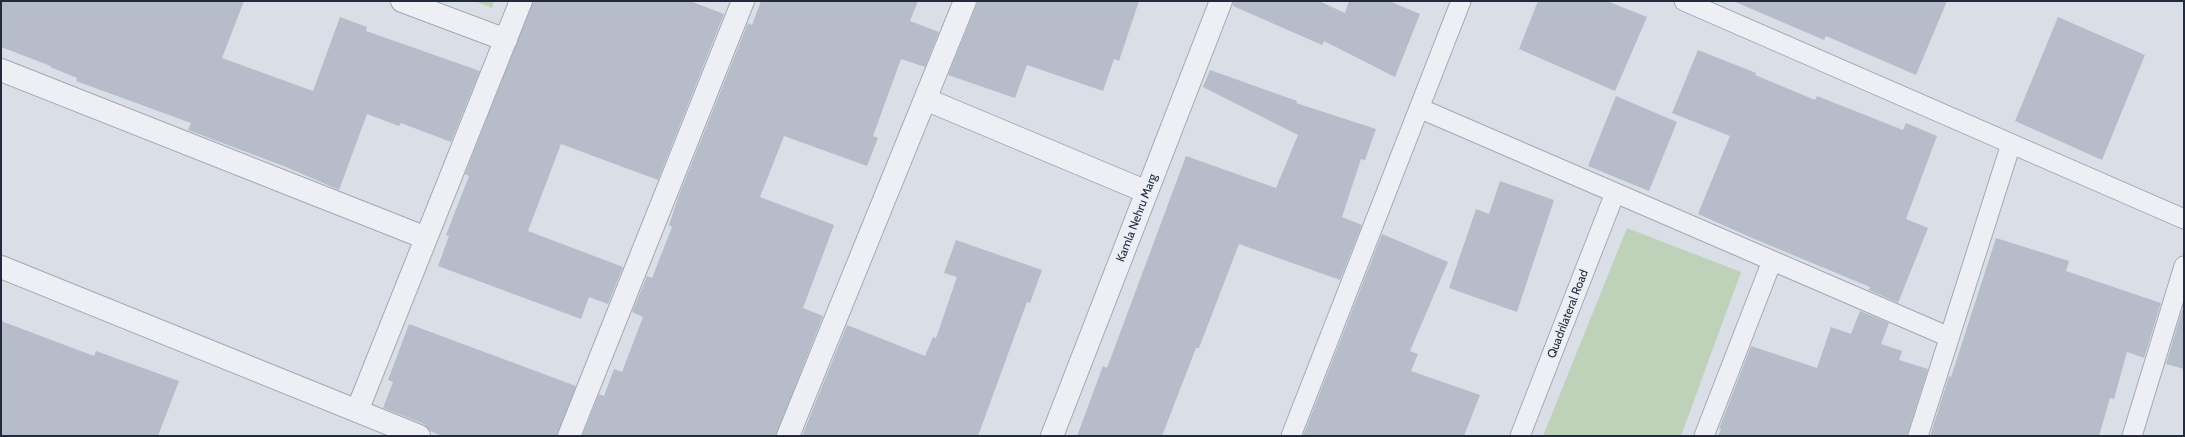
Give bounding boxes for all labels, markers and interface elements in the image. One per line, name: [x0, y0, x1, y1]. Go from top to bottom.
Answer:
street label: Kamla Nehru Marg: [1114, 172, 1160, 264]
street label: Quadrilateral Road: [1544, 268, 1592, 360]

